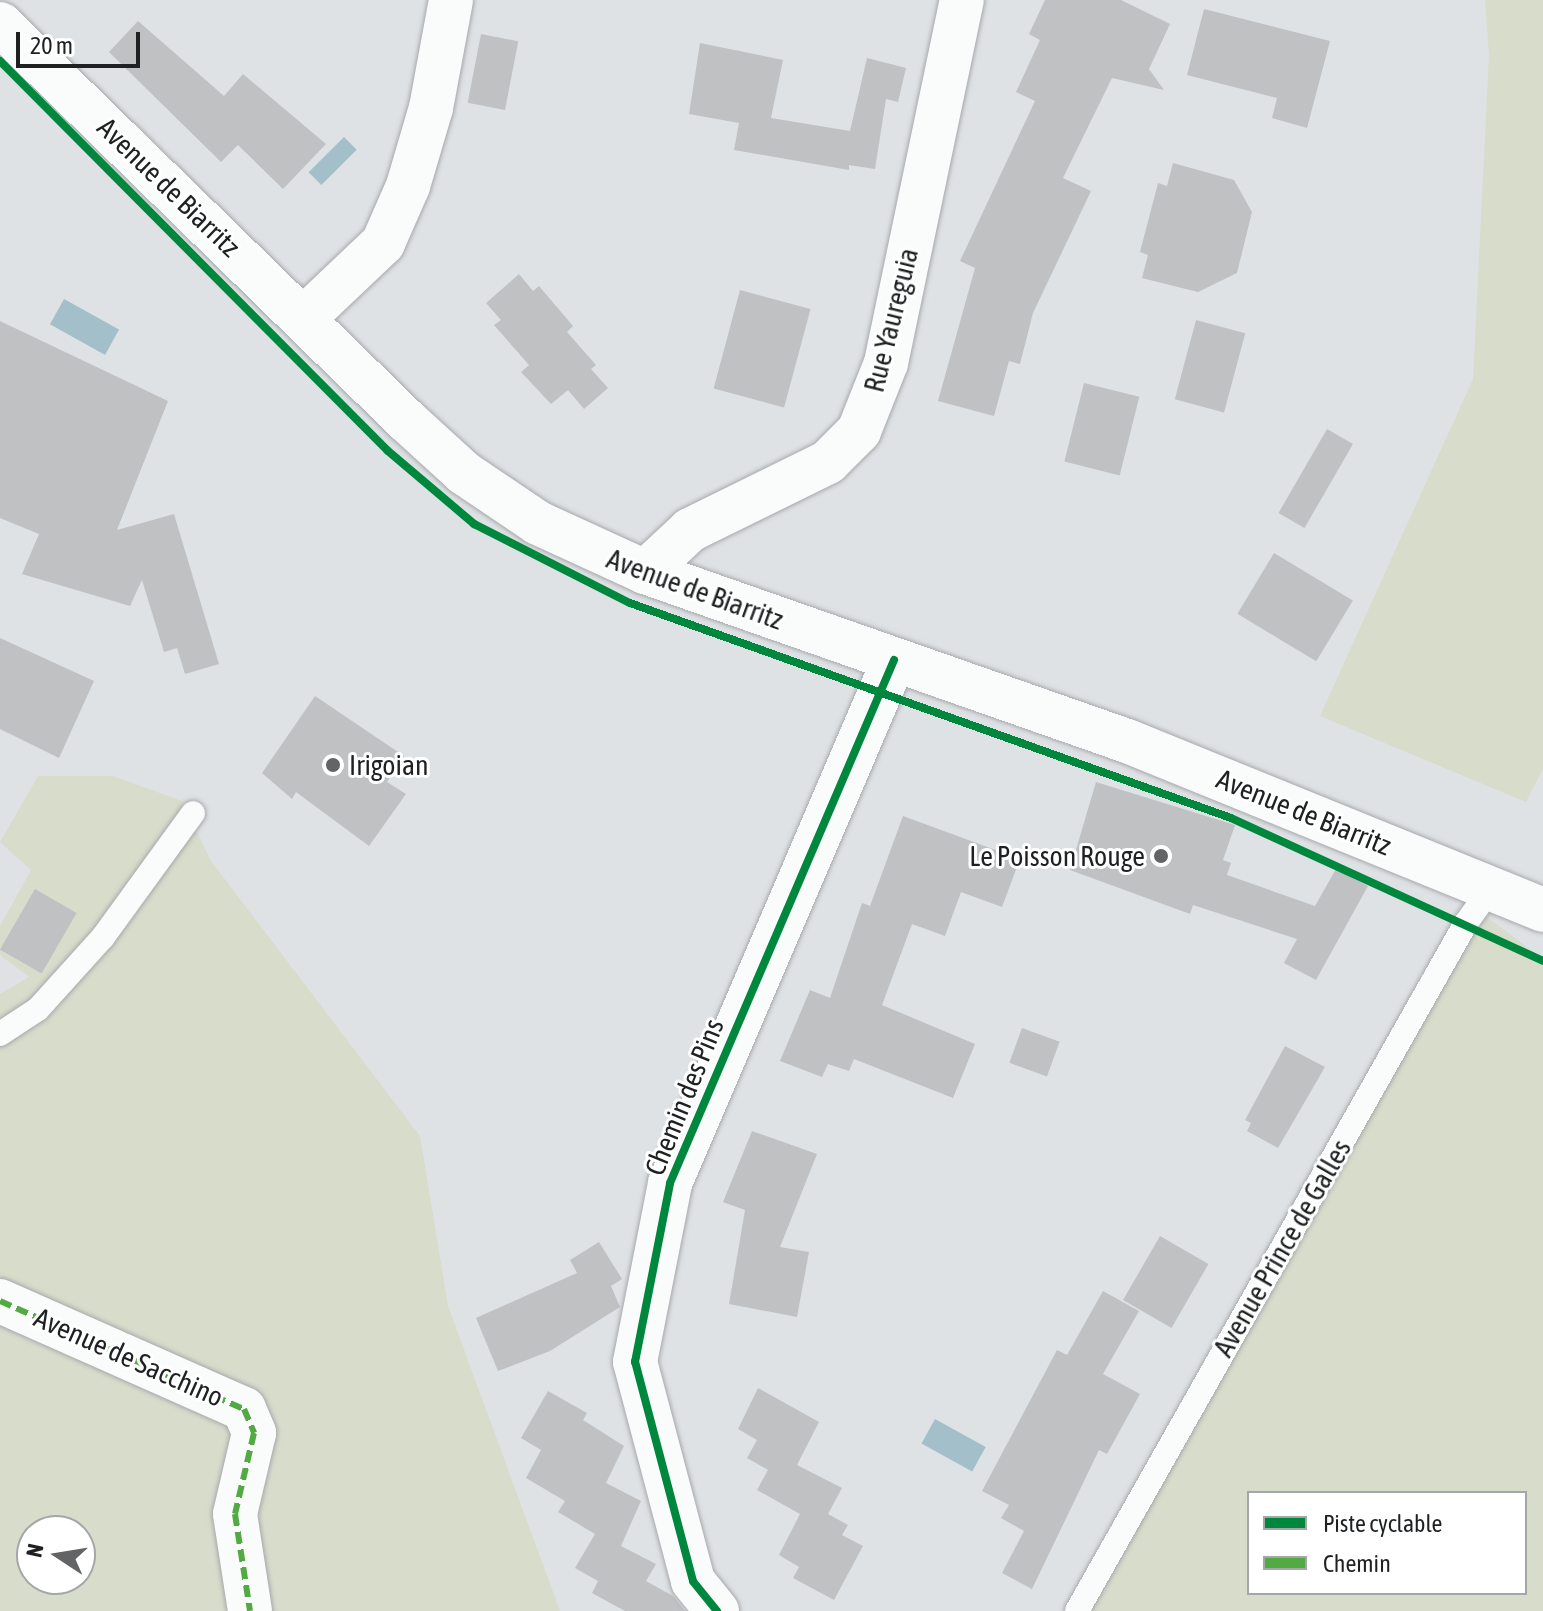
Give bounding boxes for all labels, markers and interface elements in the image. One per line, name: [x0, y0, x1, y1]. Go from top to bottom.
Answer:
scale bar: [20, 16, 144, 66]
text: 20 m: [30, 32, 73, 59]
street label: Avenue de Biarritz: [91, 111, 247, 263]
street label: Rue Yaureguia: [857, 244, 925, 396]
street label: Avenue de Biarritz: [602, 542, 788, 636]
place label: Irigoian: [349, 748, 429, 782]
marker: Irigoian: [324, 756, 342, 774]
street label: Avenue de Biarritz: [1212, 762, 1396, 862]
place label: Le Poisson Rouge: [969, 839, 1145, 873]
marker: Le Poisson Rouge: [1152, 847, 1170, 865]
street label: Chemin des Pins: [637, 1014, 731, 1180]
street label: Avenue Prince de Galles: [1206, 1133, 1358, 1363]
street label: Avenue de Sacchino: [29, 1300, 229, 1414]
legend: [1247, 1491, 1527, 1595]
text: Piste cyclable: [1323, 1510, 1442, 1537]
north arrow: [16, 1515, 96, 1595]
text: N: [20, 1541, 49, 1559]
text: Chemin: [1323, 1550, 1391, 1577]

